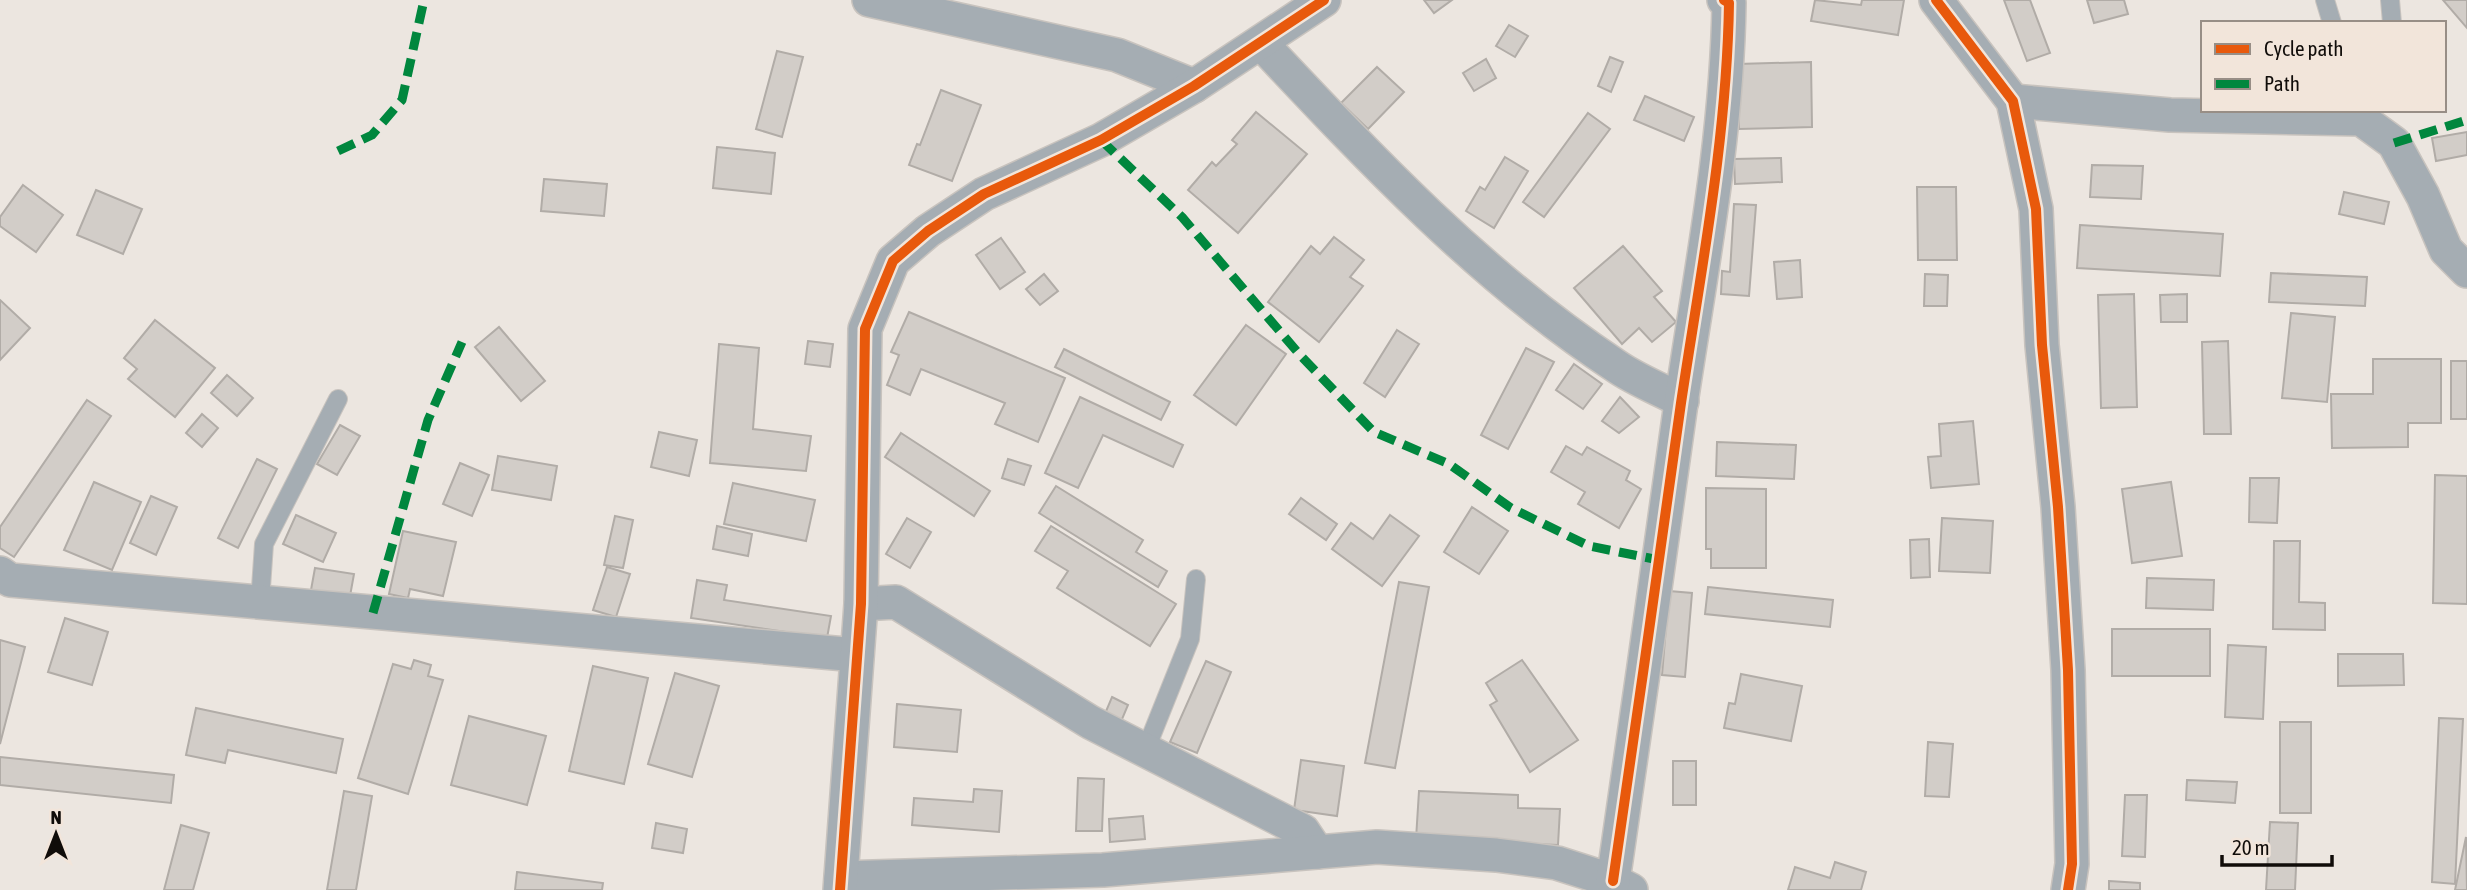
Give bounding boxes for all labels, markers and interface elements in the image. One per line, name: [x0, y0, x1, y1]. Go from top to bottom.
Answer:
legend: [2201, 21, 2446, 112]
text: Cycle path: [2264, 36, 2343, 60]
text: Path: [2264, 71, 2300, 95]
north arrow: [21, 799, 91, 869]
text: N: [50, 806, 62, 828]
scale bar: [2222, 824, 2332, 868]
text: 20 m: [2232, 835, 2270, 859]

